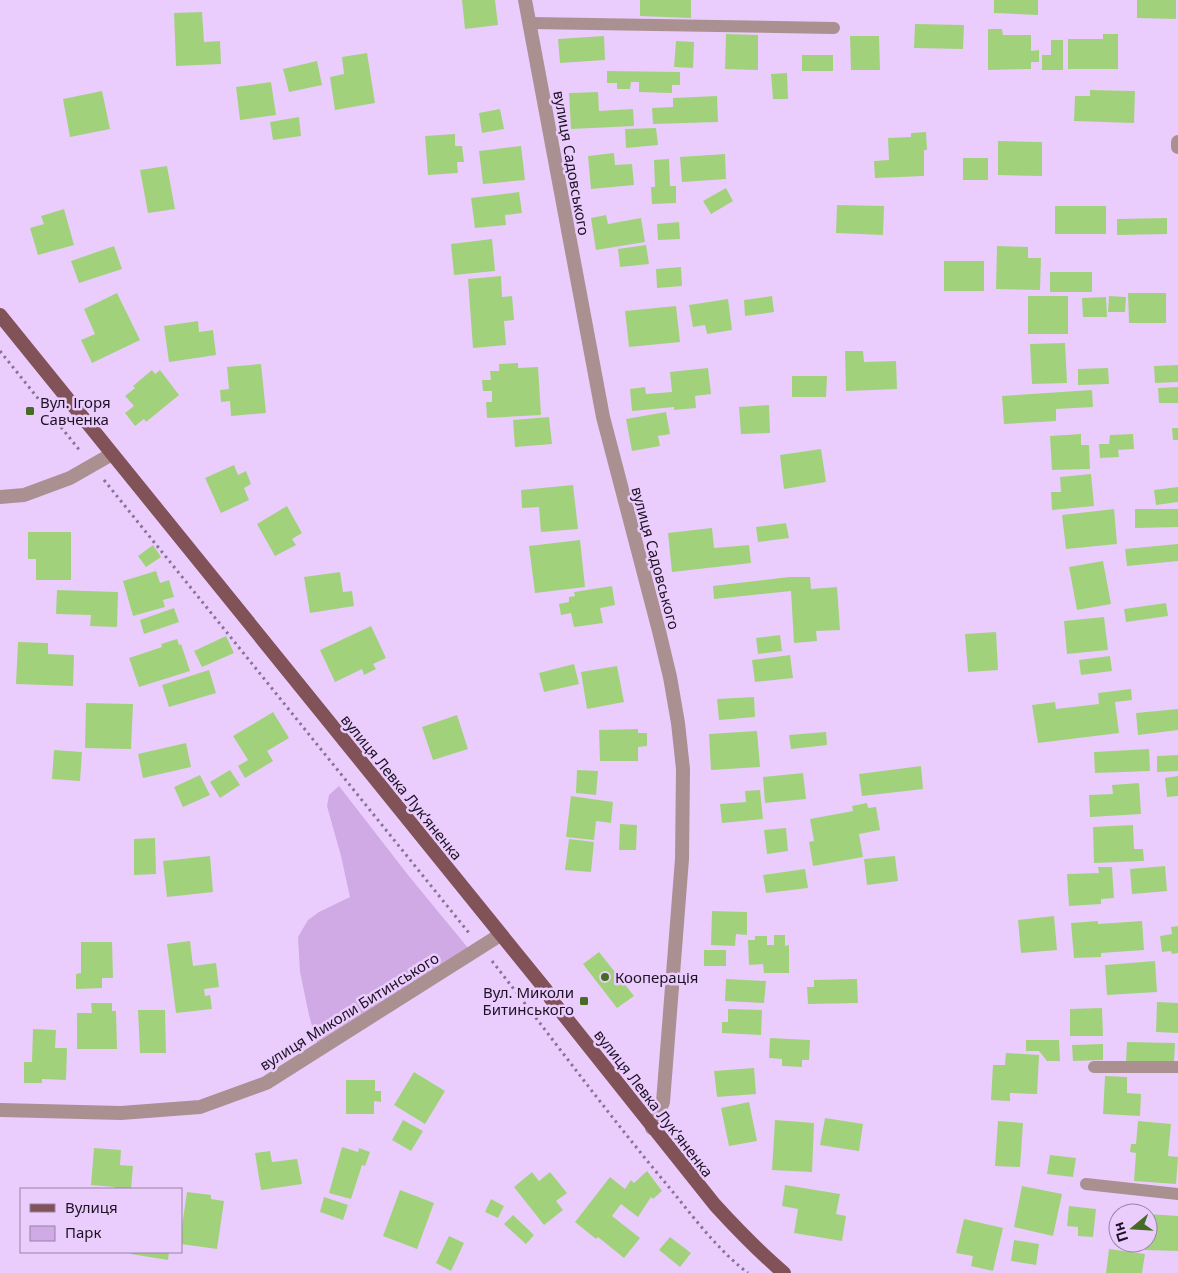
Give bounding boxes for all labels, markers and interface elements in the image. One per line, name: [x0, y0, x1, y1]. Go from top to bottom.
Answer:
street label: вулиця Садовського: [549, 89, 595, 237]
place label: Вул. Ігоря Савченка: [40, 392, 111, 429]
marker: Вул. Ігоря Савченка: [24, 405, 36, 417]
street label: вулиця Садовського: [627, 484, 685, 632]
street label: вулиця Левка Лукʼяненка: [337, 710, 467, 864]
street label: вулиця Миколи Битинського: [255, 947, 443, 1075]
place label: Кооперація: [615, 967, 698, 987]
marker: Кооперація: [599, 971, 611, 983]
place label: Вул. Миколи Битинського: [482, 982, 574, 1019]
marker: Вул. Миколи Битинського: [578, 995, 590, 1007]
street label: вулиця Левка Лукʼяненка: [590, 1025, 718, 1181]
legend: [20, 1188, 182, 1253]
text: Вулиця: [65, 1197, 118, 1217]
north arrow: [1108, 1203, 1158, 1253]
text: Пн: [1108, 1220, 1132, 1245]
text: Парк: [65, 1222, 101, 1242]

